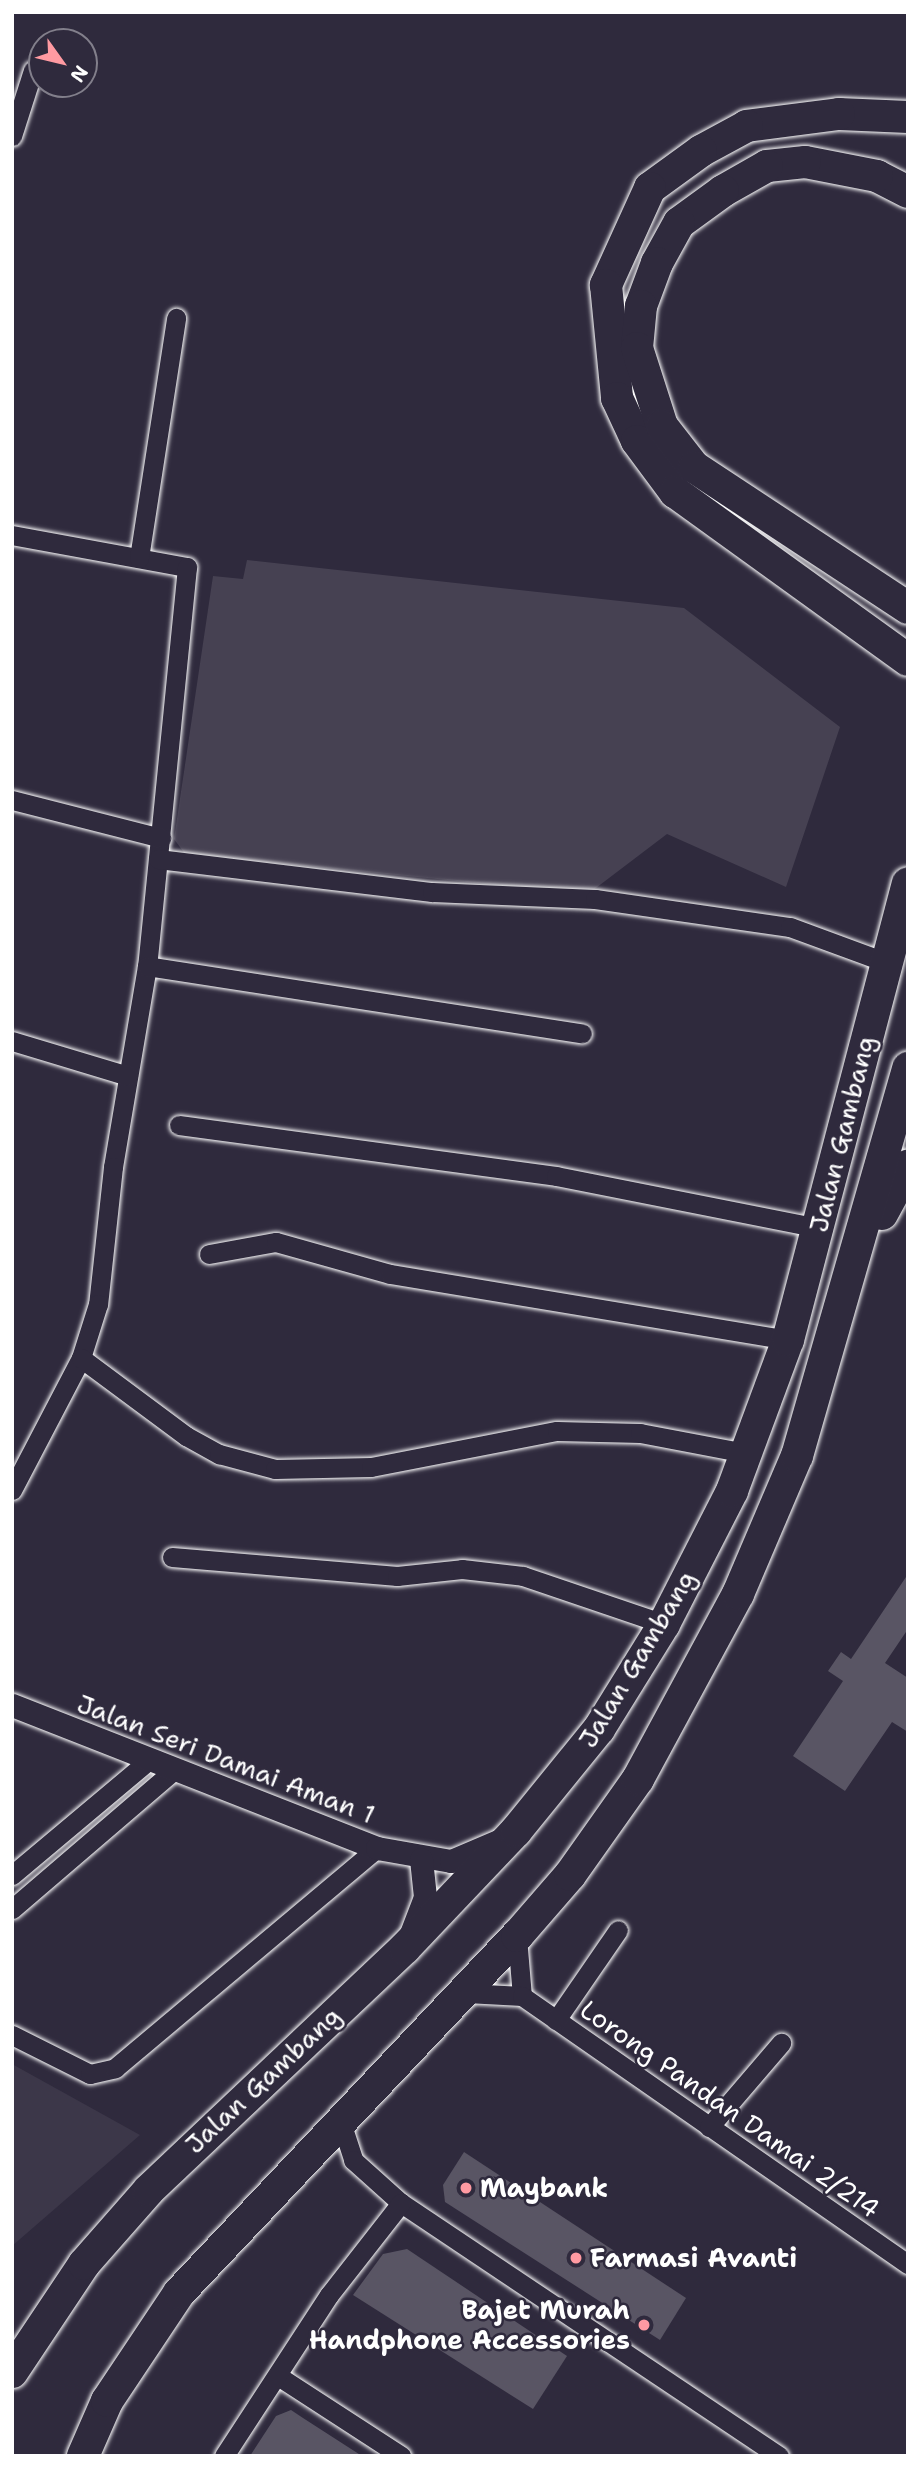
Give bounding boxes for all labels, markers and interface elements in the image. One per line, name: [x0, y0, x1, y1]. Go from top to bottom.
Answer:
north arrow: [28, 28, 98, 98]
text: N: [65, 61, 94, 87]
street label: Jalan Gambang: [803, 1033, 881, 1235]
street label: Jalan Gambang: [572, 1565, 702, 1753]
street label: Jalan Seri Damai Aman 1: [73, 1688, 379, 1830]
street label: Lorong Pandan Damai 2/214: [574, 1993, 886, 2225]
street label: Jalan Gambang: [179, 2000, 347, 2160]
place label: Maybank: [480, 2172, 608, 2204]
marker: Maybank: [458, 2180, 474, 2196]
place label: Farmasi Avanti: [590, 2242, 797, 2274]
marker: Farmasi Avanti: [568, 2250, 584, 2266]
place label: Bajet Murah Handphone Accessories: [309, 2294, 630, 2356]
marker: Bajet Murah Handphone Accessories: [636, 2317, 652, 2333]

